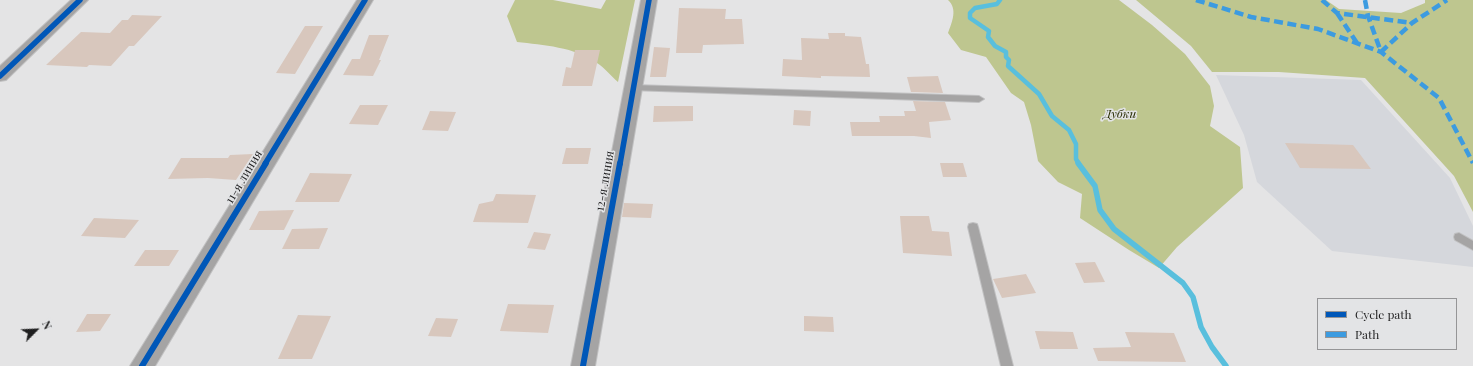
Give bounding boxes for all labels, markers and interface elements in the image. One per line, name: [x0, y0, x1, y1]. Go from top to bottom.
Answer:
park label: Дубки: [1104, 107, 1136, 121]
street label: 11-я линия: [222, 148, 266, 206]
street label: 12-я линия: [593, 150, 617, 212]
legend: [1317, 298, 1457, 350]
text: Cycle path: [1355, 306, 1412, 322]
north arrow: [16, 310, 56, 350]
text: N: [39, 318, 56, 332]
text: Path: [1355, 326, 1379, 342]

